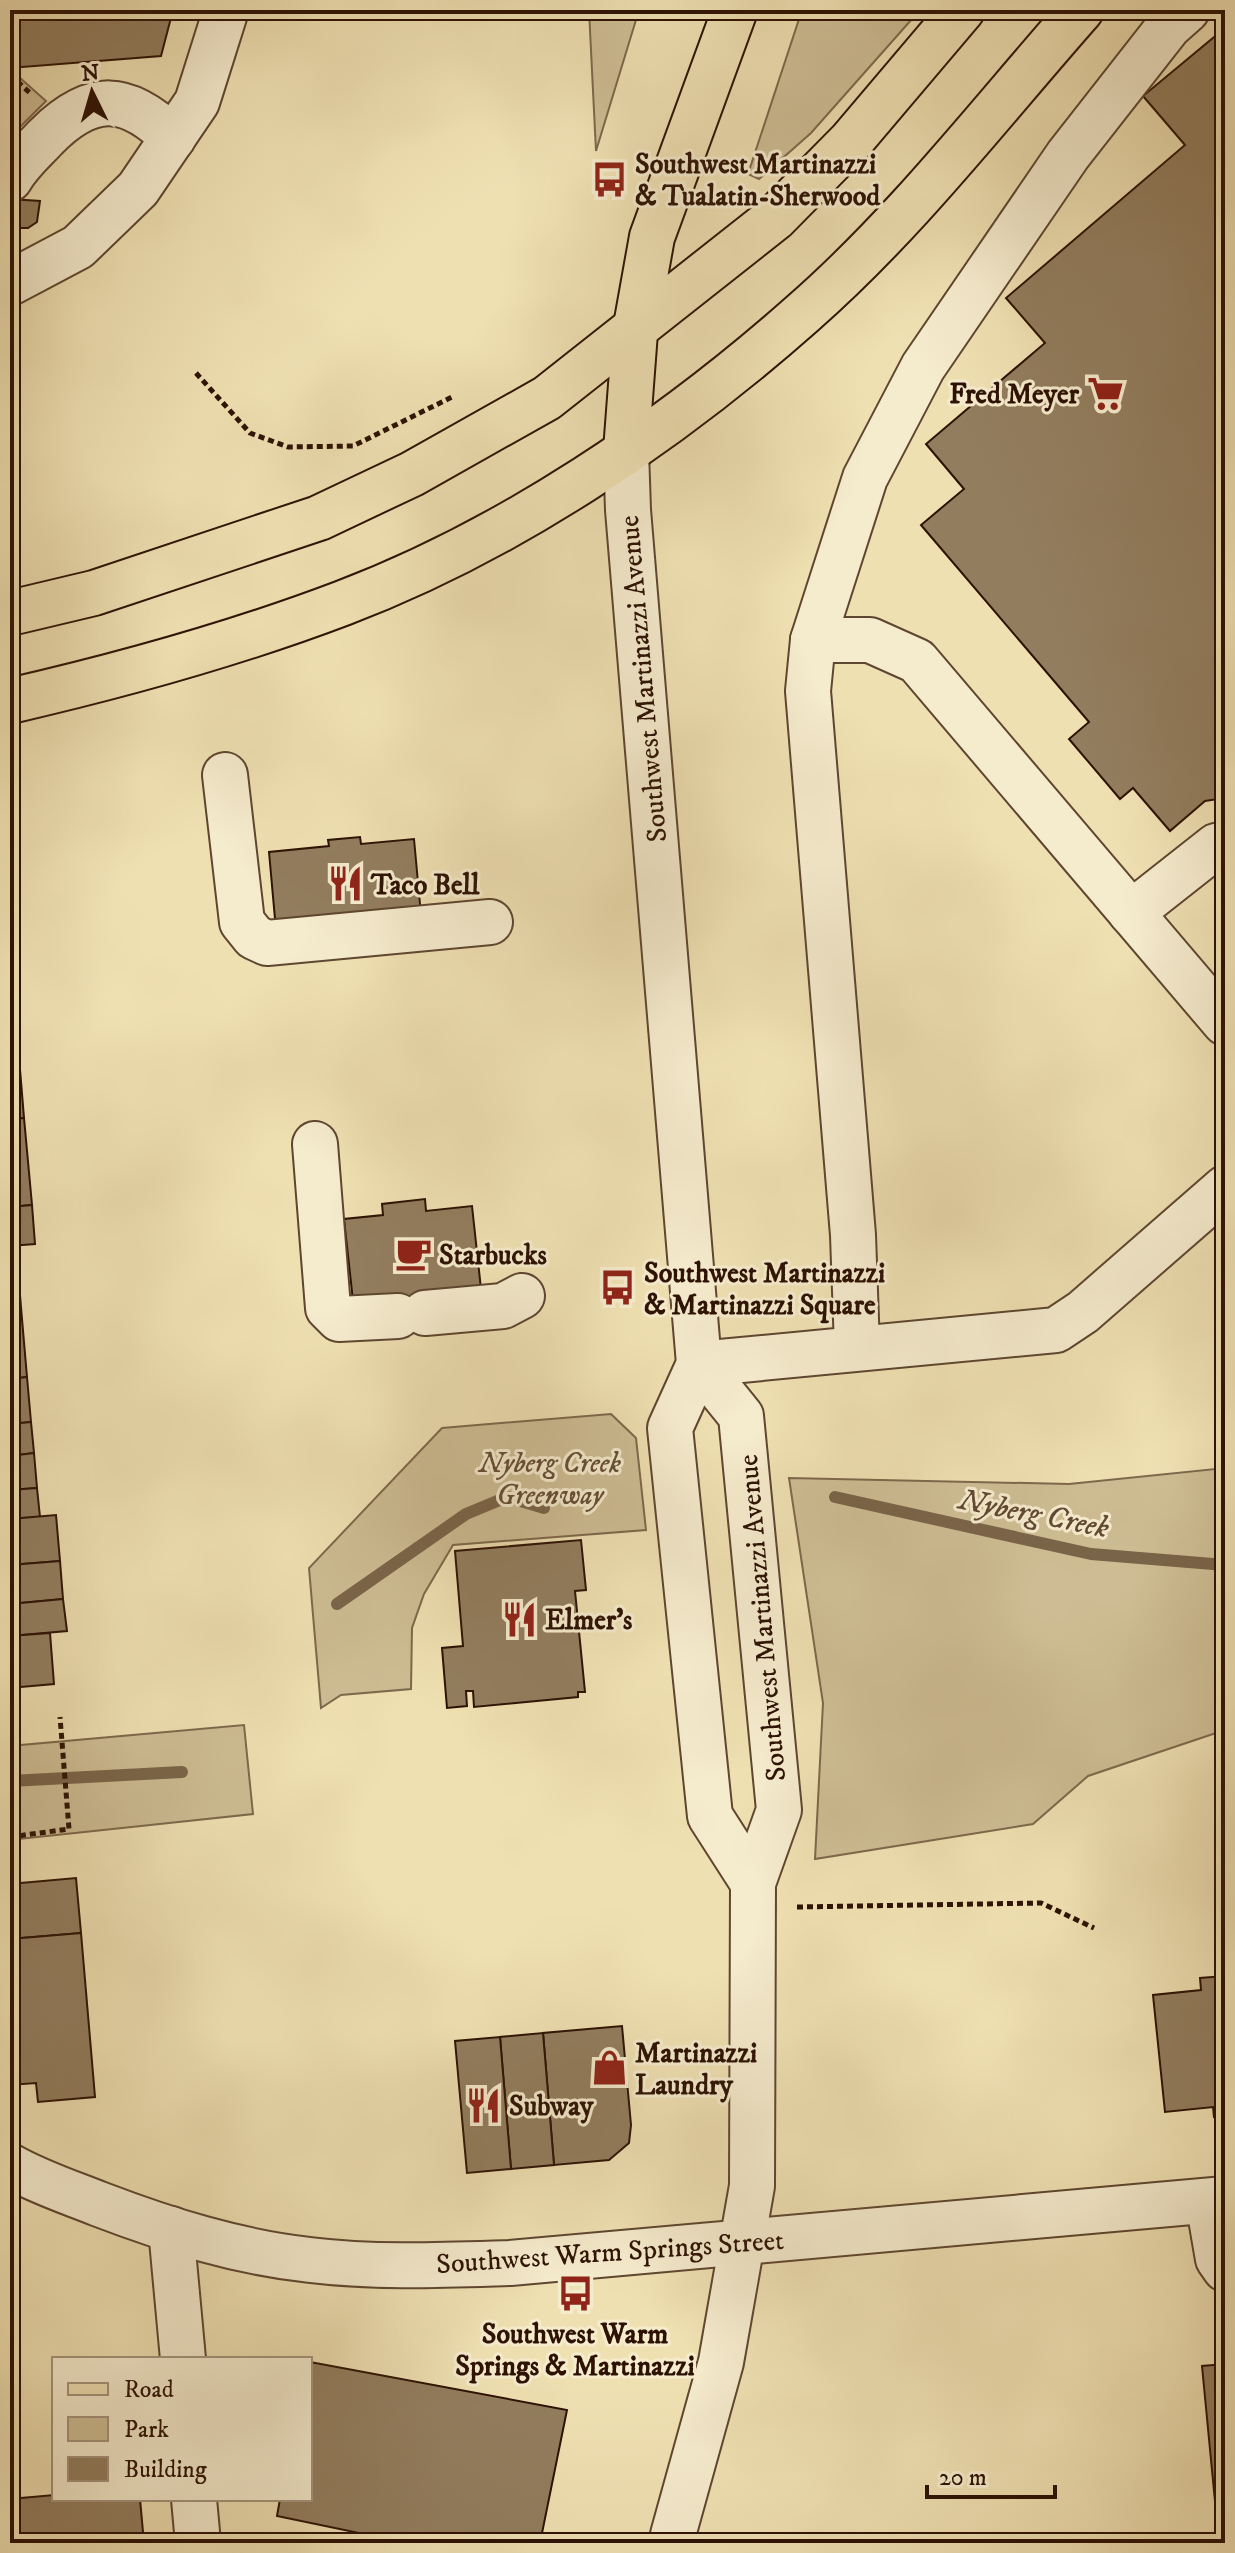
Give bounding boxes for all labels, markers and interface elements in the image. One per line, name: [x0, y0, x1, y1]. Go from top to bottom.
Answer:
north arrow: [52, 52, 132, 132]
text: N: [80, 59, 101, 88]
place label: Southwest Martinazzi & Tualatin-Sherwood: [635, 147, 881, 214]
bus stop icon: Southwest Martinazzi & Tualatin-Sherwood: [590, 160, 628, 198]
supermarket icon: Fred Meyer: [1086, 374, 1124, 412]
place label: Fred Meyer: [949, 377, 1080, 412]
street label: Southwest Martinazzi Avenue: [612, 514, 675, 844]
restaurant icon: Taco Bell: [326, 865, 364, 903]
place label: Taco Bell: [370, 868, 480, 903]
cafe icon: Starbucks: [394, 1235, 432, 1273]
place label: Starbucks: [439, 1238, 548, 1273]
place label: Southwest Martinazzi & Martinazzi Square: [644, 1256, 885, 1324]
bus stop icon: Southwest Martinazzi & Martinazzi Square: [599, 1269, 637, 1307]
park label: Nyberg Creek Greenway: [477, 1446, 621, 1513]
street label: Southwest Martinazzi Avenue: [731, 1453, 794, 1783]
water label: Nyberg Creek: [954, 1481, 1112, 1547]
restaurant icon: Elmer's: [500, 1600, 538, 1638]
place label: Elmer's: [545, 1603, 633, 1638]
place label: Martinazzi Laundry: [635, 2036, 757, 2103]
shop icon: Martinazzi Laundry: [590, 2049, 628, 2087]
restaurant icon: Subway: [464, 2086, 502, 2124]
place label: Subway: [509, 2089, 594, 2124]
street label: Southwest Warm Springs Street: [435, 2223, 785, 2282]
bus stop icon: Southwest Warm Springs & Martinazzi: [556, 2274, 594, 2312]
place label: Southwest Warm Springs & Martinazzi: [455, 2317, 695, 2384]
legend: [52, 2357, 312, 2501]
text: Road: [124, 2375, 174, 2405]
text: Park: [124, 2415, 169, 2445]
scale bar: [927, 2449, 1055, 2499]
text: Building: [124, 2455, 207, 2485]
text: 20 m: [939, 2463, 987, 2493]

